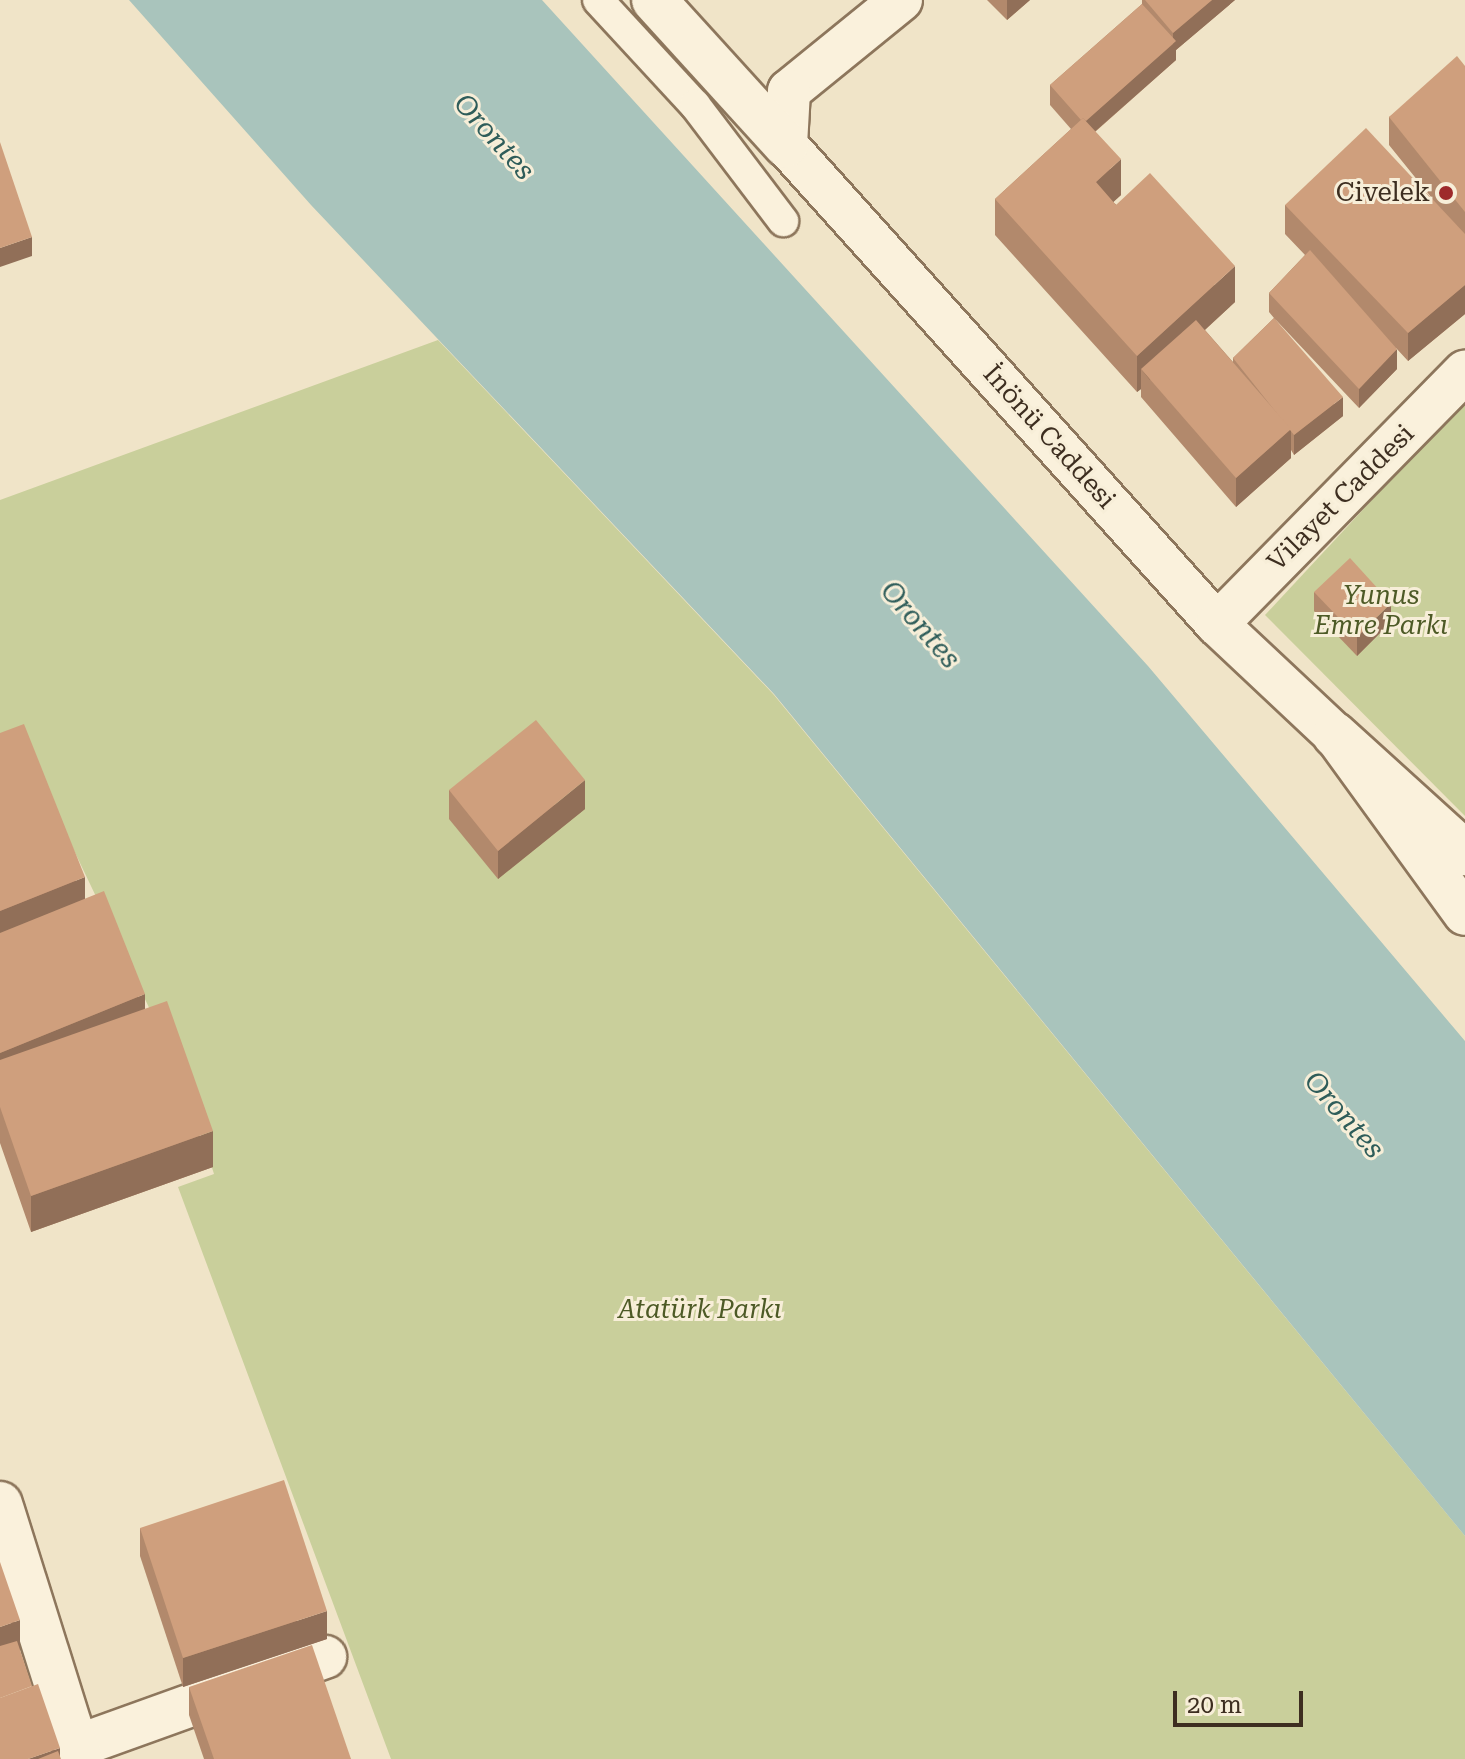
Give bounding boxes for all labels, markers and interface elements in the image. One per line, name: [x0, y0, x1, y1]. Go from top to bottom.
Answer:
water label: Orontes: [447, 87, 541, 187]
place label: Civelek: [1336, 177, 1430, 209]
marker: Civelek: [1437, 184, 1455, 202]
street label: İnönü Caddesi: [976, 359, 1122, 515]
street label: Vilayet Caddesi: [1261, 418, 1421, 578]
water label: Orontes: [873, 575, 967, 675]
park label: Yunus Emre Parkı: [1314, 580, 1448, 642]
water label: Orontes: [1297, 1065, 1391, 1165]
park label: Atatürk Parkı: [618, 1294, 782, 1326]
scale bar: [1177, 1675, 1307, 1725]
text: 20 m: [1187, 1691, 1242, 1719]

